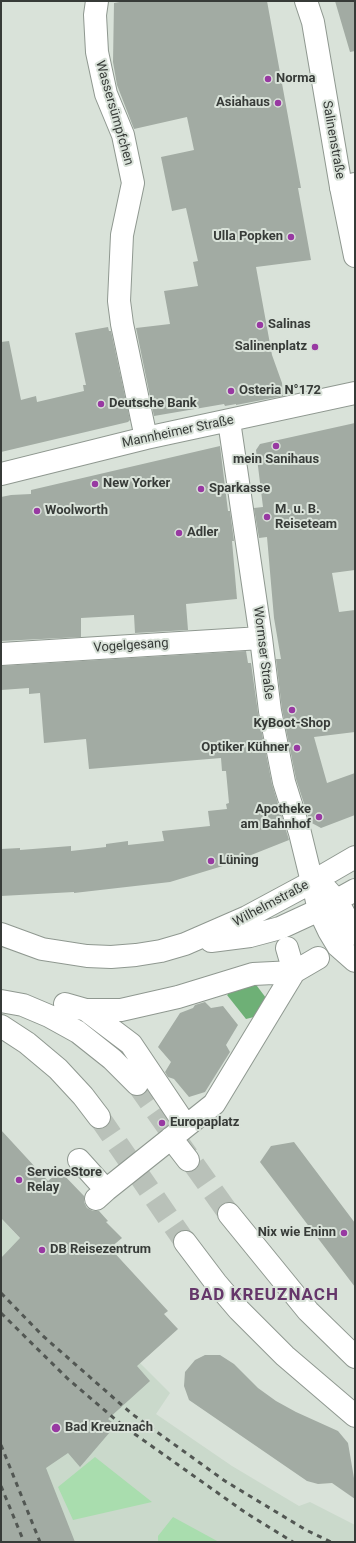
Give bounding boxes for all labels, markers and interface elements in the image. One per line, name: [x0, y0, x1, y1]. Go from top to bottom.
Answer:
street label: Wassersümpfchen: [92, 59, 136, 167]
place label: Norma: [276, 71, 315, 87]
marker: Norma: [263, 74, 273, 84]
place label: Asiahaus: [216, 95, 270, 111]
marker: Asiahaus: [273, 98, 283, 108]
street label: Salinenstraße: [318, 100, 348, 180]
place label: Ulla Popken: [213, 229, 283, 245]
marker: Ulla Popken: [286, 232, 296, 242]
place label: Salinas: [268, 317, 311, 333]
marker: Salinas: [255, 320, 265, 330]
place label: Salinenplatz: [235, 339, 307, 355]
marker: Salinenplatz: [310, 342, 320, 352]
place label: Osteria N°172: [239, 383, 321, 399]
marker: Osteria N°172: [226, 386, 236, 396]
place label: Deutsche Bank: [109, 396, 197, 412]
marker: Deutsche Bank: [96, 399, 106, 409]
street label: Mannheimer Straße: [121, 413, 235, 451]
marker: mein Sanihaus: [271, 441, 281, 451]
place label: mein Sanihaus: [233, 452, 319, 468]
place label: New Yorker: [103, 476, 170, 492]
marker: New Yorker: [90, 479, 100, 489]
place label: Sparkasse: [209, 481, 270, 497]
marker: Sparkasse: [196, 484, 206, 494]
place label: M. u. B. Reiseteam: [275, 502, 337, 533]
place label: Woolworth: [45, 503, 108, 519]
marker: Woolworth: [32, 506, 42, 516]
marker: M. u. B. Reiseteam: [262, 512, 272, 522]
place label: Adler: [187, 525, 218, 541]
marker: Adler: [174, 528, 184, 538]
street label: Wormser Straße: [250, 606, 276, 700]
street label: Vogelgesang: [93, 636, 169, 656]
marker: KyBoot-Shop: [287, 705, 297, 715]
place label: KyBoot-Shop: [254, 716, 330, 732]
place label: Optiker Kühner: [201, 740, 289, 756]
marker: Optiker Kühner: [292, 743, 302, 753]
place label: Apotheke am Bahnhof: [240, 802, 311, 833]
marker: Apotheke am Bahnhof: [314, 812, 324, 822]
place label: Lüning: [219, 853, 259, 869]
marker: Lüning: [206, 856, 216, 866]
street label: Wilhelmstraße: [231, 878, 311, 930]
place label: Europaplatz: [170, 1115, 239, 1131]
marker: Europaplatz: [157, 1118, 167, 1128]
place label: ServiceStore Relay: [27, 1165, 102, 1196]
marker: ServiceStore Relay: [14, 1175, 24, 1185]
place label: Nix wie Eninn: [258, 1225, 336, 1241]
marker: Nix wie Eninn: [339, 1228, 349, 1238]
place label: DB Reisezentrum: [50, 1242, 151, 1258]
marker: DB Reisezentrum: [37, 1245, 47, 1255]
district label: BAD KREUZNACH: [189, 1286, 339, 1306]
place label: Bad Kreuznach: [65, 1420, 153, 1436]
marker: Bad Kreuznach: [50, 1422, 62, 1434]

